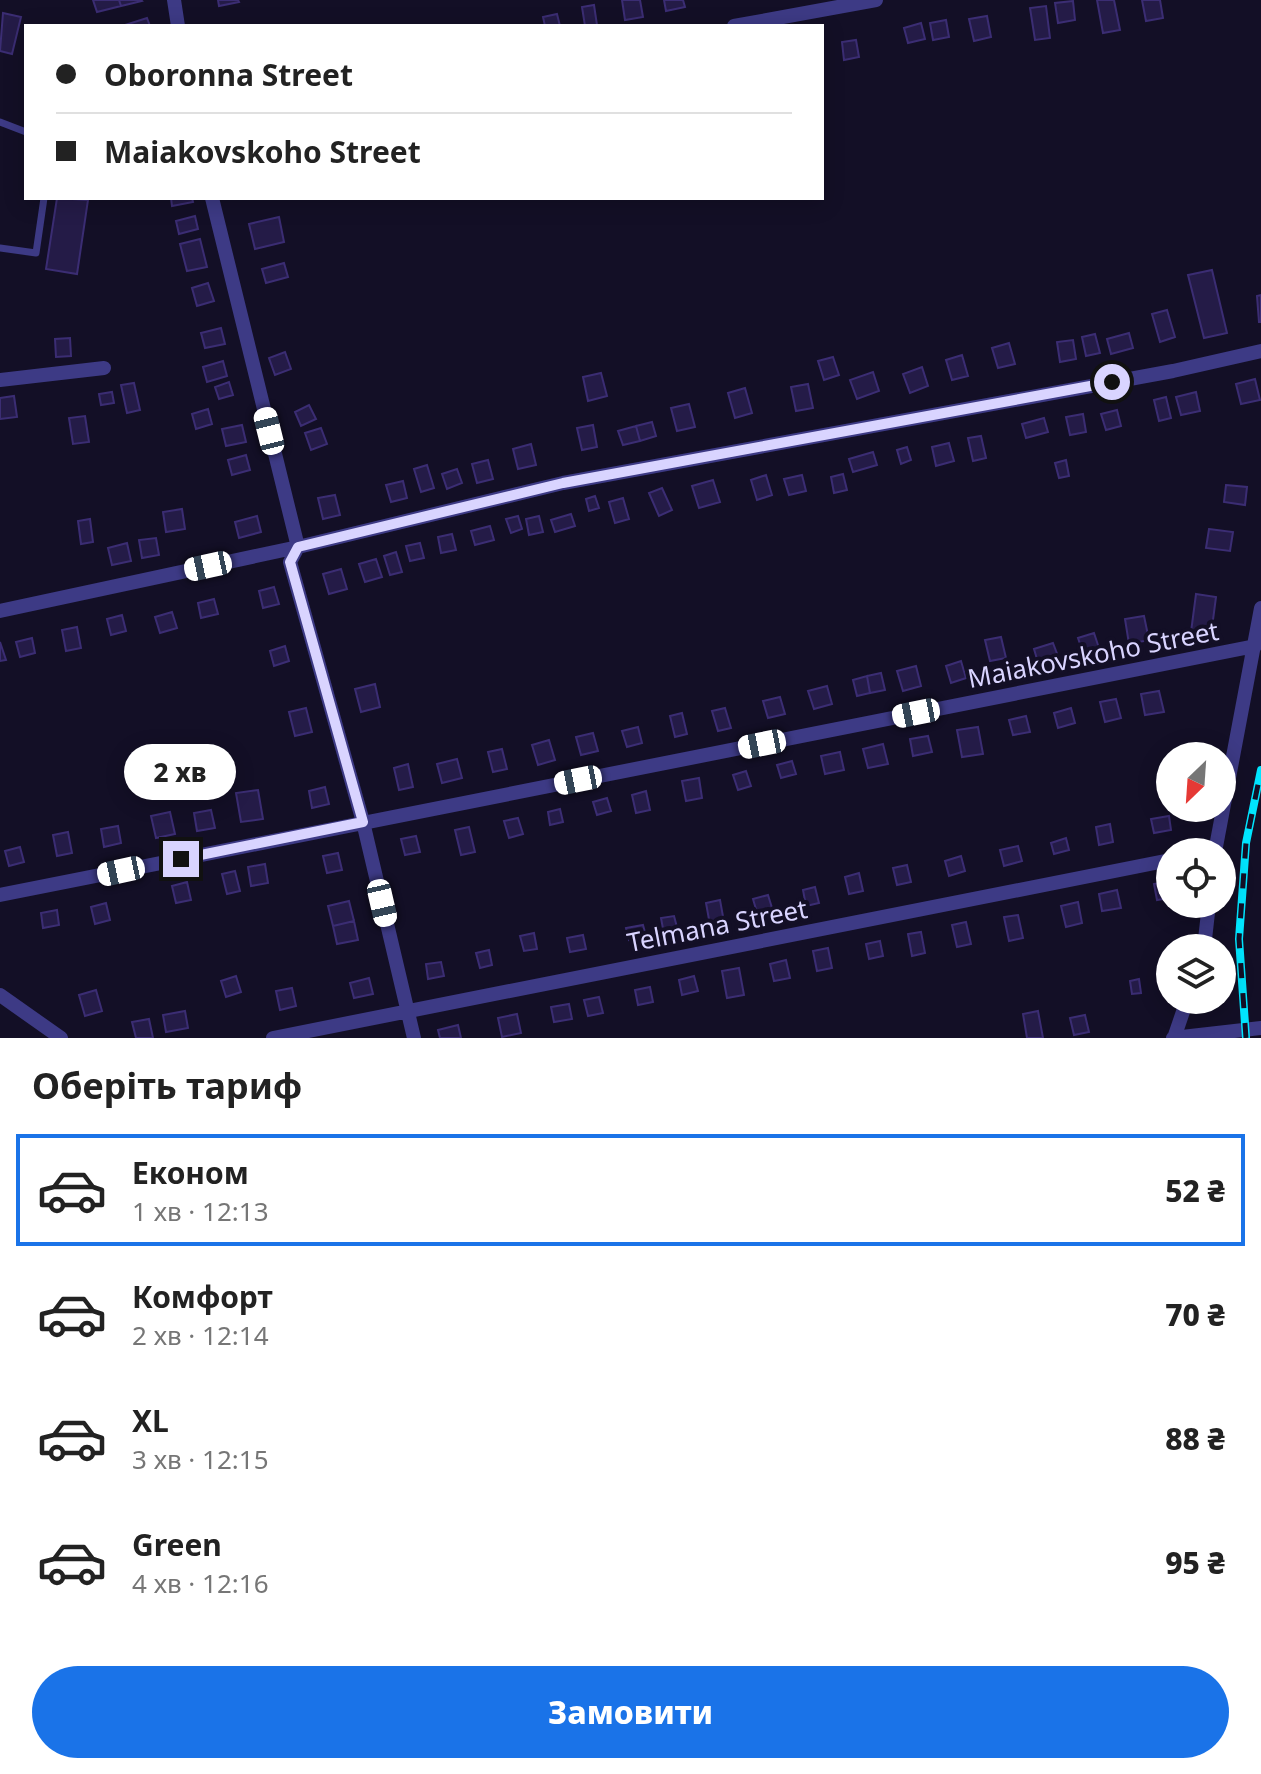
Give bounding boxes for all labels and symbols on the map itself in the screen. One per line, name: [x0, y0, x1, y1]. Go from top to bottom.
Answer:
route start: [1094, 364, 1130, 400]
car: [252, 405, 286, 457]
car: [182, 549, 234, 583]
street label: Maiakovskoho Street: [964, 612, 1222, 696]
car: [890, 697, 942, 729]
car: [736, 728, 788, 760]
north arrow: [1156, 742, 1236, 822]
callout: 2 хв: [125, 743, 237, 799]
car: [552, 764, 604, 796]
route end: [163, 841, 199, 877]
car: [95, 854, 147, 888]
car: [365, 877, 399, 929]
street label: Telmana Street: [624, 890, 810, 960]

